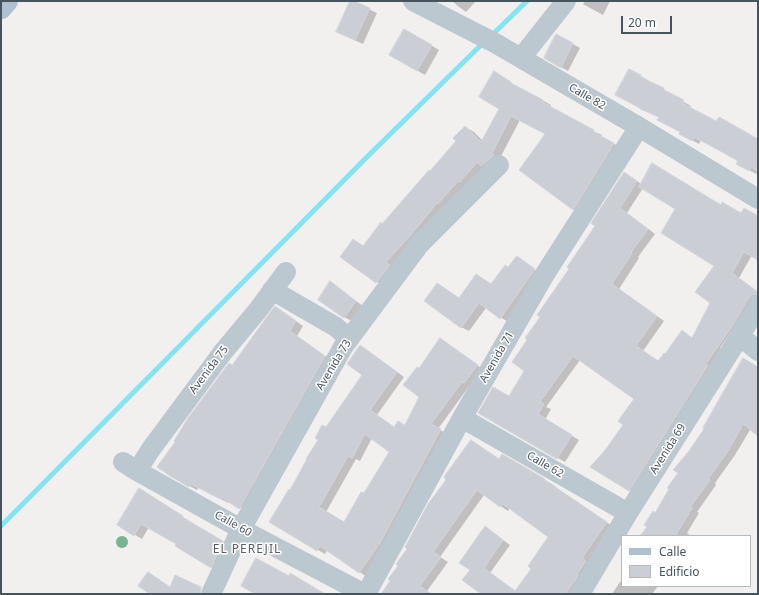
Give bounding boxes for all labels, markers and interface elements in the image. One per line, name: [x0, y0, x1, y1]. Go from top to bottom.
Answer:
scale bar: [623, 8, 674, 34]
text: 20 m: [628, 14, 656, 31]
street label: Calle 82: [566, 81, 608, 113]
street label: Avenida 71: [477, 329, 517, 385]
street label: Avenida 73: [314, 337, 354, 393]
street label: Avenida 75: [187, 343, 231, 397]
street label: Avenida 69: [647, 421, 689, 477]
street label: Calle 62: [524, 449, 566, 481]
street label: Calle 60: [212, 508, 254, 540]
legend: [621, 535, 751, 587]
district label: EL PEREJIL: [213, 543, 281, 557]
text: Calle: [659, 543, 686, 560]
text: Edificio: [659, 563, 700, 580]

